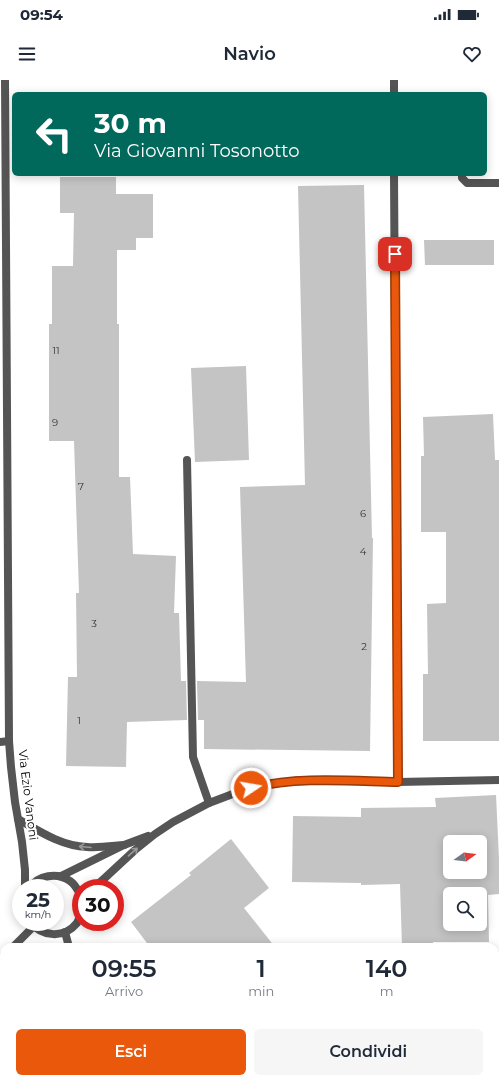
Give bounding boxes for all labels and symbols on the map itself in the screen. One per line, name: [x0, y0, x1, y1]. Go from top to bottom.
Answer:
pin: [378, 237, 412, 271]
house number: 11: [52, 344, 60, 357]
house number: 9: [52, 416, 58, 429]
house number: 7: [78, 480, 84, 493]
house number: 6: [360, 507, 366, 520]
house number: 4: [360, 545, 367, 558]
house number: 3: [91, 617, 97, 630]
house number: 2: [361, 640, 367, 653]
house number: 1: [77, 714, 81, 727]
street label: Via Ezio Vanoni: [15, 749, 42, 841]
position arrow: [230, 767, 272, 809]
north arrow: [443, 835, 487, 879]
one-way arrow: [79, 843, 92, 850]
one-way arrow: [128, 847, 138, 856]
speed limit sign: 30: [72, 879, 124, 931]

